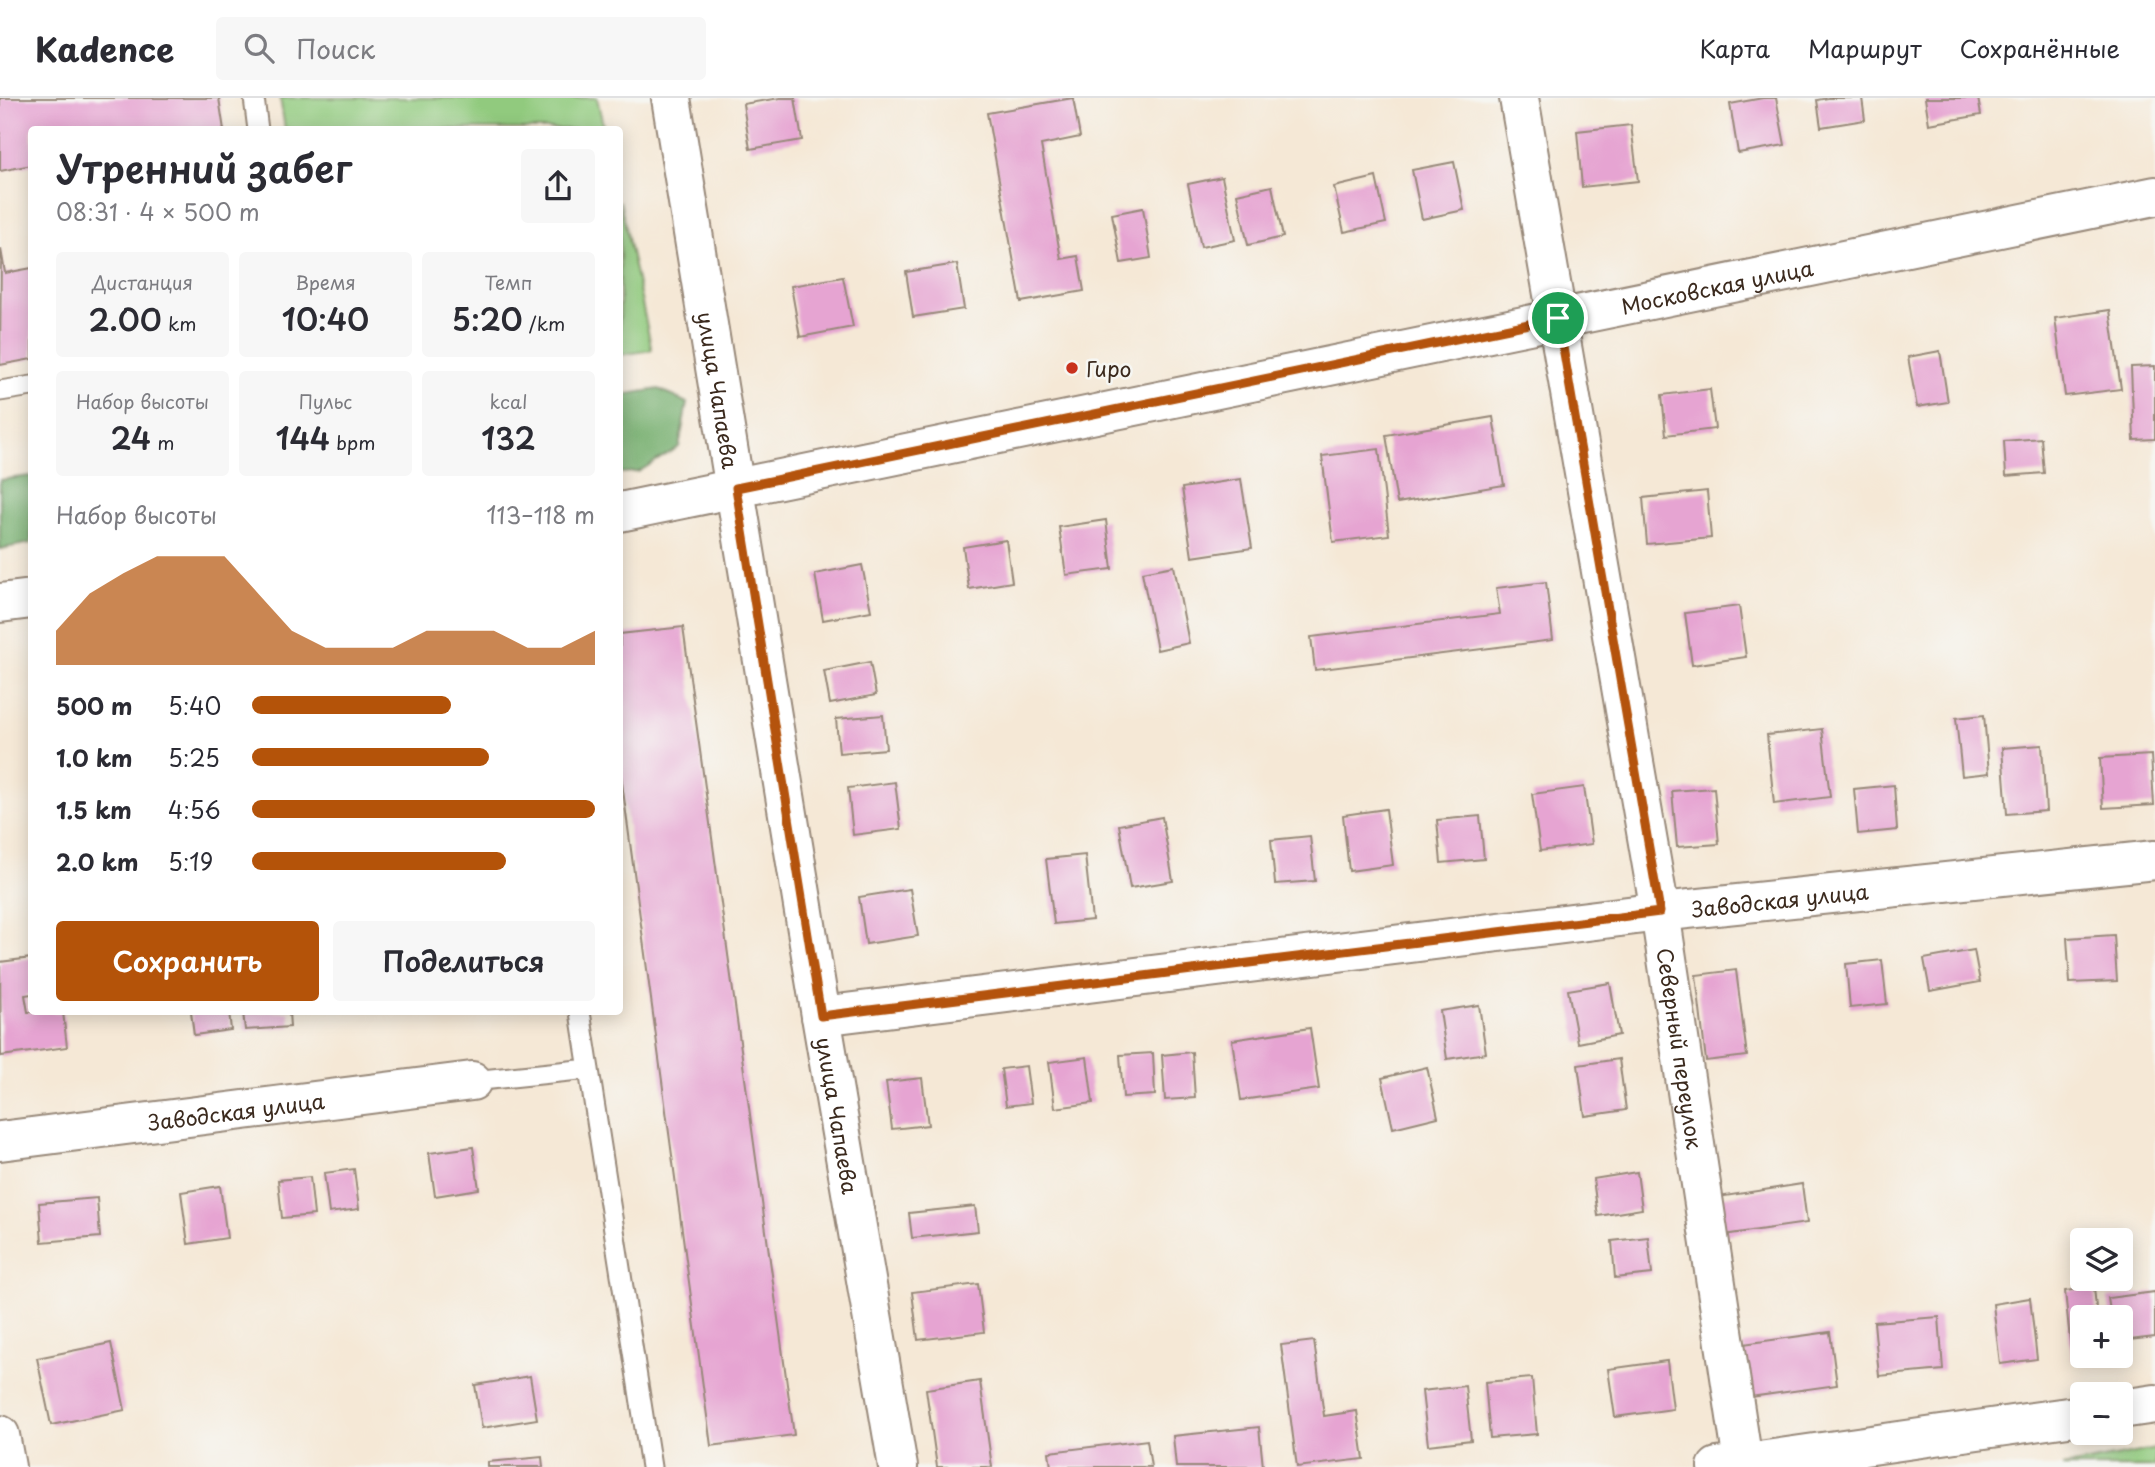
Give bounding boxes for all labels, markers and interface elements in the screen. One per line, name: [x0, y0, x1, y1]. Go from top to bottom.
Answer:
search box: [216, 17, 706, 80]
text: Kadence: [35, 23, 174, 73]
icon: search: [240, 29, 278, 67]
text: Поиск: [296, 29, 375, 68]
text: Карта: [1699, 30, 1770, 66]
text: Маршрут: [1808, 30, 1922, 66]
text: Сохранённые: [1960, 30, 2120, 66]
text: Утренний забег: [56, 139, 352, 196]
button: share: [521, 149, 595, 223]
text: 08:31 · 4 × 500 m: [56, 194, 260, 229]
street label: Московская улица: [1618, 251, 1817, 322]
text: Дистанция: [92, 268, 193, 296]
text: Время: [295, 268, 356, 296]
text: Темп: [484, 268, 533, 296]
pin: [1528, 288, 1588, 348]
text: 2.00: [88, 296, 162, 341]
text: 10:40: [282, 296, 369, 341]
text: 5:20: [452, 296, 523, 341]
icon: arrive: [1539, 299, 1577, 337]
text: km: [162, 309, 197, 337]
text: /km: [523, 309, 565, 337]
street label: улица Чапаева: [690, 309, 747, 471]
place label: Гиро: [1086, 352, 1132, 384]
marker: Гиро: [1064, 360, 1080, 376]
text: Набор высоты: [76, 387, 209, 415]
text: Пульс: [299, 387, 352, 415]
text: kcal: [490, 387, 527, 415]
text: 24: [111, 415, 151, 460]
text: 144: [275, 415, 330, 460]
text: 132: [481, 415, 536, 460]
text: m: [151, 428, 174, 456]
text: bpm: [330, 428, 376, 456]
text: Набор высоты: [56, 497, 217, 532]
text: 113–118 m: [486, 497, 595, 532]
text: 500 m: [56, 688, 133, 723]
text: 5:40: [168, 688, 221, 723]
text: 1.0 km: [56, 740, 133, 775]
text: 5:25: [168, 740, 220, 775]
text: 1.5 km: [56, 792, 132, 827]
text: 4:56: [168, 792, 221, 827]
text: 2.0 km: [56, 844, 138, 879]
text: 5:19: [168, 844, 213, 879]
street label: Заводская улица: [1690, 874, 1871, 925]
button: Сохранить: [56, 921, 319, 1001]
button: Поделиться: [333, 921, 595, 1001]
street label: Северный переулок: [1650, 946, 1712, 1152]
street label: улица Чапаева: [809, 1035, 867, 1196]
street label: Заводская улица: [146, 1084, 327, 1138]
map controls: [2070, 1228, 2133, 1445]
button: layers: [2070, 1228, 2133, 1291]
button: +: [2070, 1305, 2133, 1368]
button: −: [2070, 1382, 2133, 1445]

